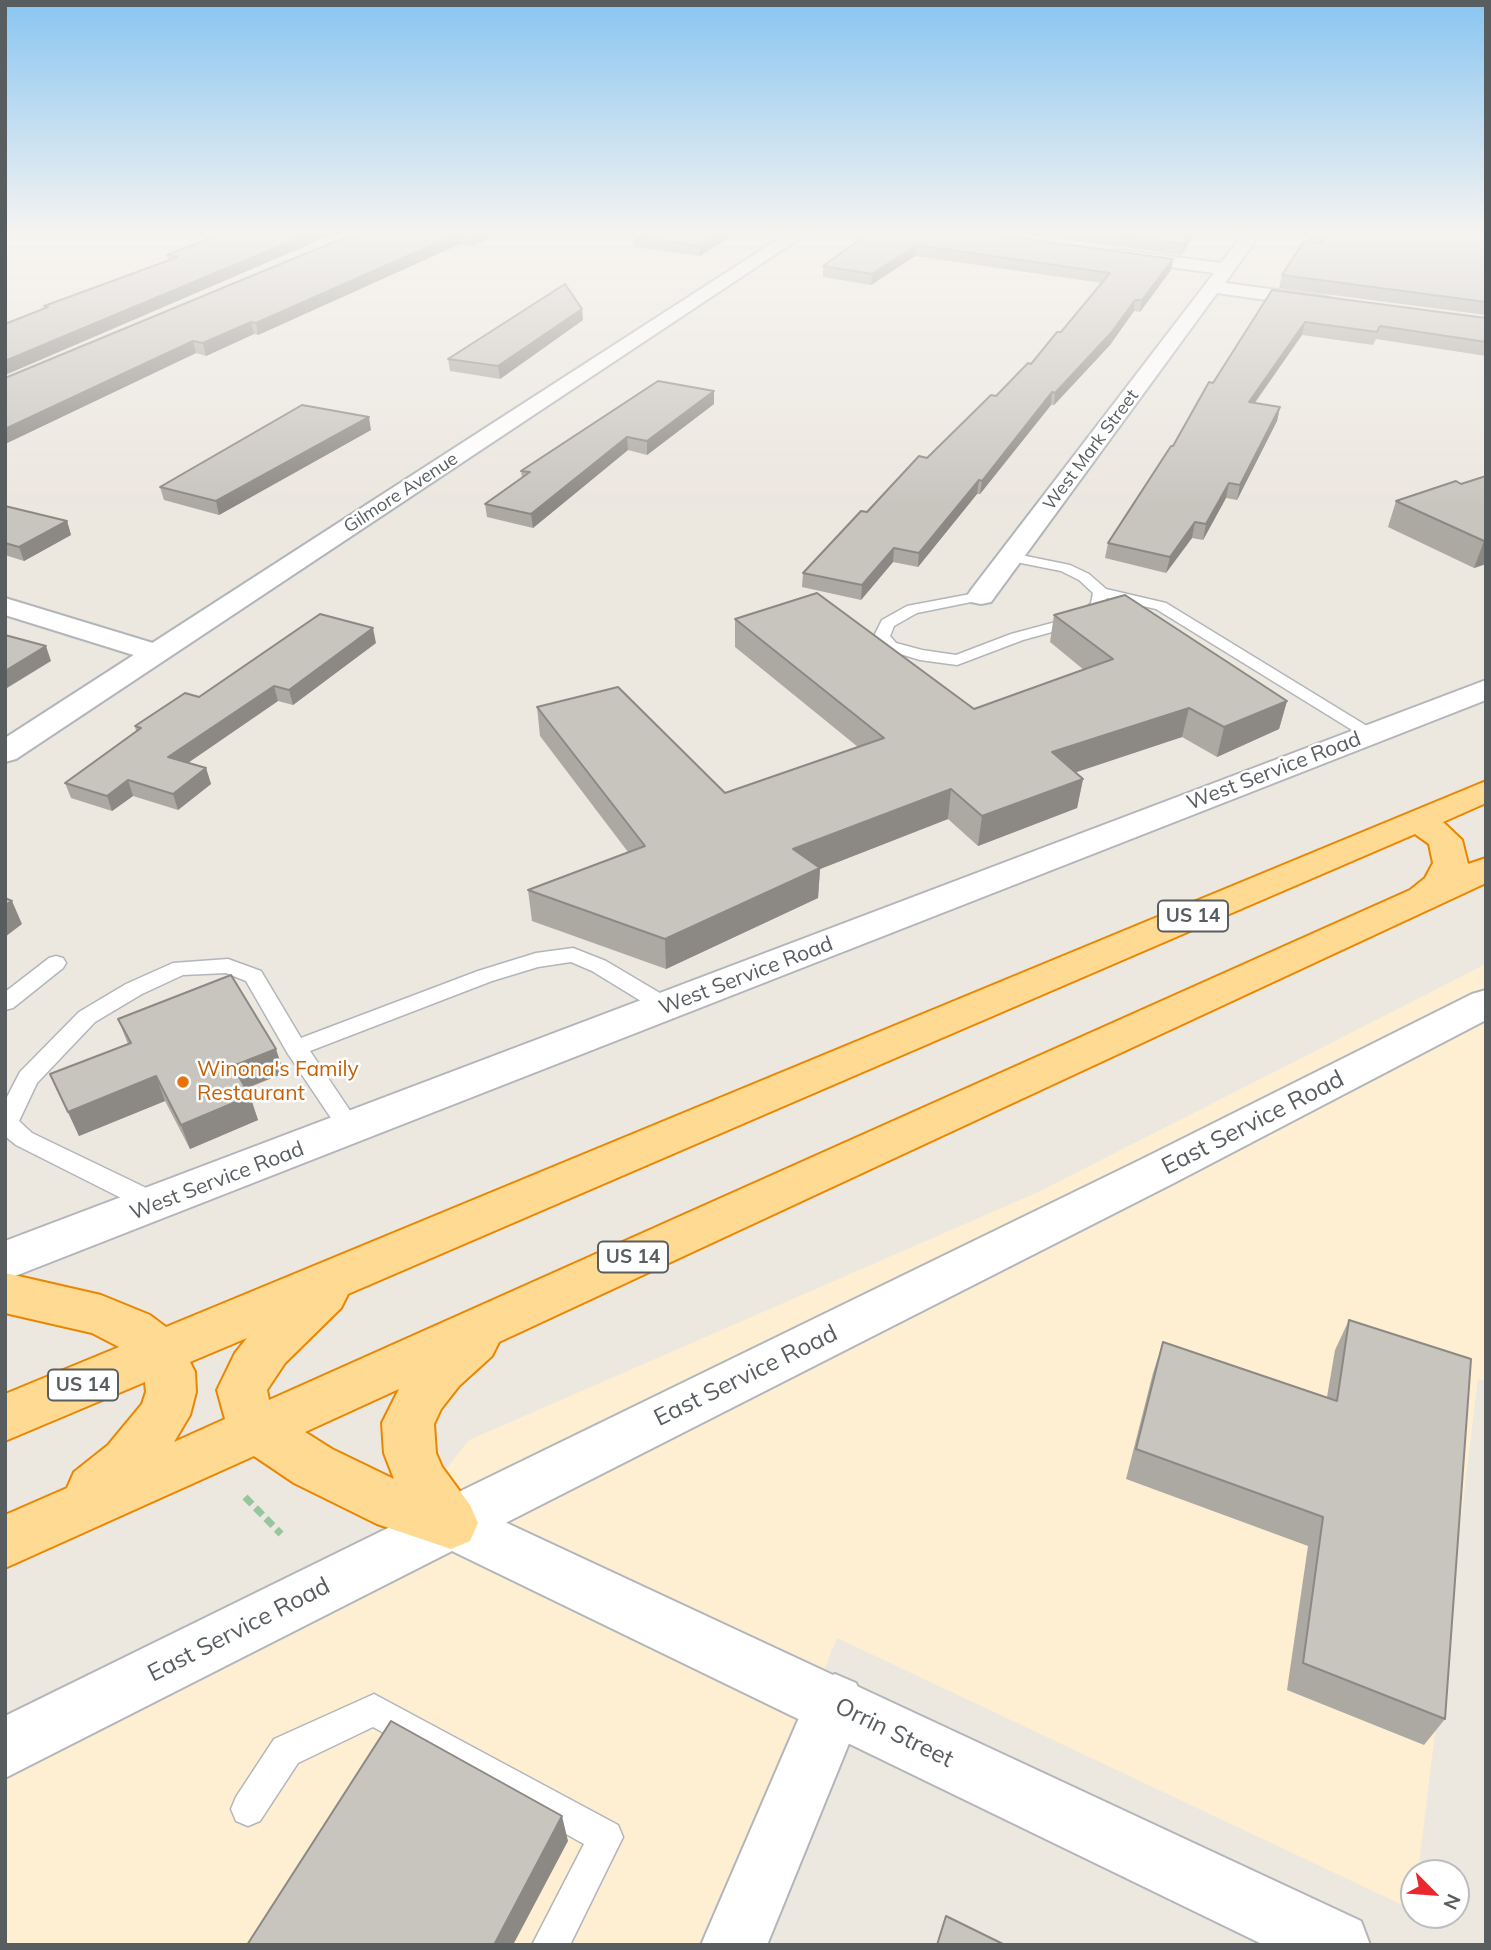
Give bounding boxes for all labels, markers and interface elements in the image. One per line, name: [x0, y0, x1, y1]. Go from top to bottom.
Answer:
street label: West Mark Street: [1039, 386, 1143, 514]
street label: Gilmore Avenue: [340, 448, 462, 538]
street label: West Service Road: [1184, 726, 1364, 816]
road number: US 14: [1158, 900, 1228, 932]
street label: West Service Road: [656, 931, 836, 1021]
place label: Winona's Family Restaurant: [197, 1057, 359, 1107]
street label: East Service Road: [1157, 1065, 1349, 1181]
marker: Winona's Family Restaurant: [175, 1074, 191, 1090]
street label: West Service Road: [127, 1136, 307, 1226]
road number: US 14: [598, 1242, 668, 1273]
street label: East Service Road: [650, 1319, 842, 1433]
road number: US 14: [48, 1370, 118, 1400]
street label: East Service Road: [143, 1572, 335, 1688]
street label: Orrin Street: [830, 1692, 958, 1774]
north arrow: [1400, 1859, 1470, 1929]
text: N: [1438, 1890, 1466, 1914]

